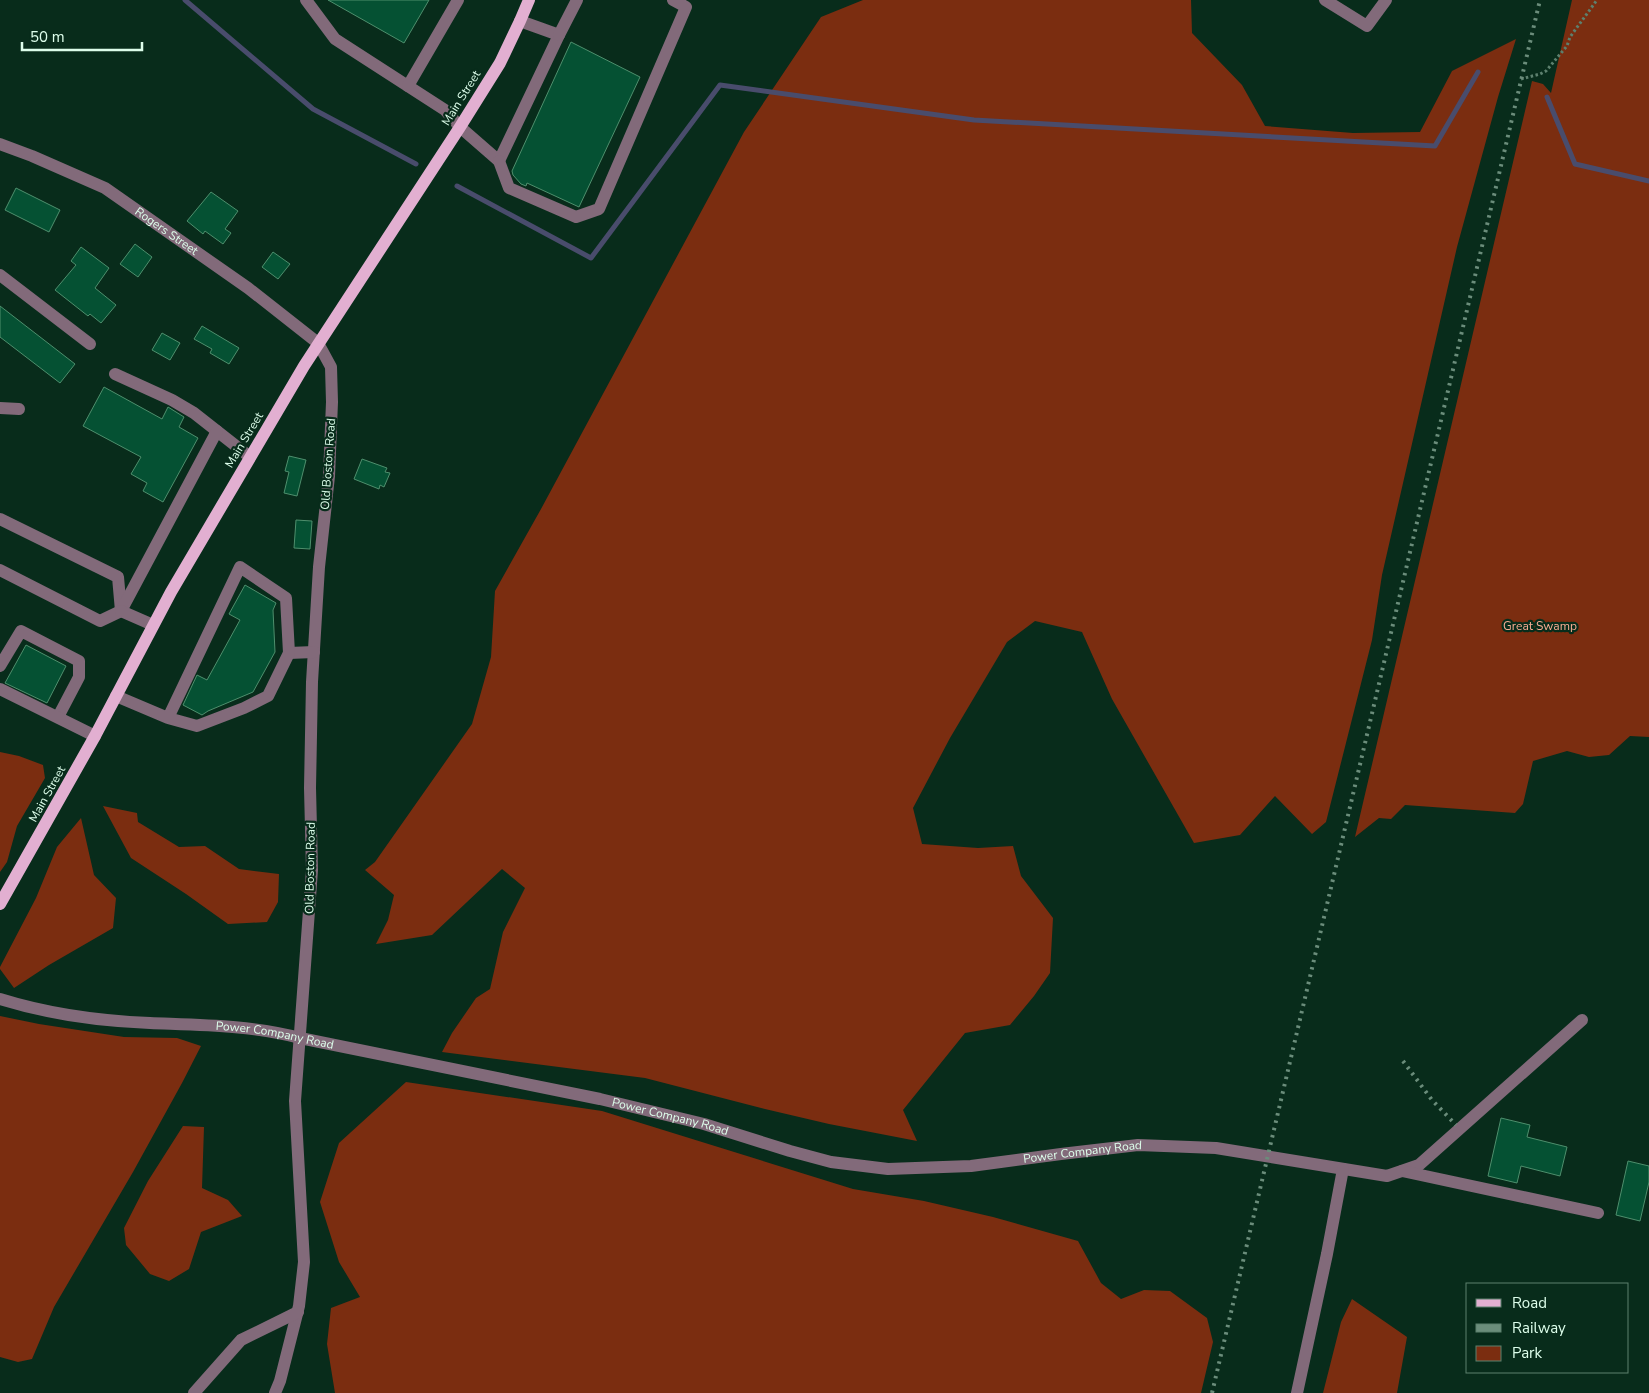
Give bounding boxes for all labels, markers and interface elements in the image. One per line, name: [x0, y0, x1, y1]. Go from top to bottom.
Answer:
scale bar: [22, 20, 142, 52]
text: 50 m: [30, 27, 65, 47]
street label: Main Street: [438, 67, 485, 129]
street label: Rogers Street: [132, 203, 202, 259]
street label: Main Street: [221, 409, 267, 471]
street label: Old Boston Road: [317, 418, 339, 510]
park label: Great Swamp: [1503, 618, 1577, 634]
street label: Main Street: [25, 762, 69, 825]
street label: Old Boston Road: [301, 822, 319, 914]
street label: Power Company Road: [215, 1018, 335, 1053]
street label: Power Company Road: [610, 1094, 731, 1139]
street label: Power Company Road: [1022, 1137, 1142, 1167]
legend: [1466, 1283, 1629, 1373]
text: Road: [1512, 1293, 1547, 1313]
text: Railway: [1512, 1318, 1566, 1338]
text: Park: [1512, 1343, 1542, 1363]

